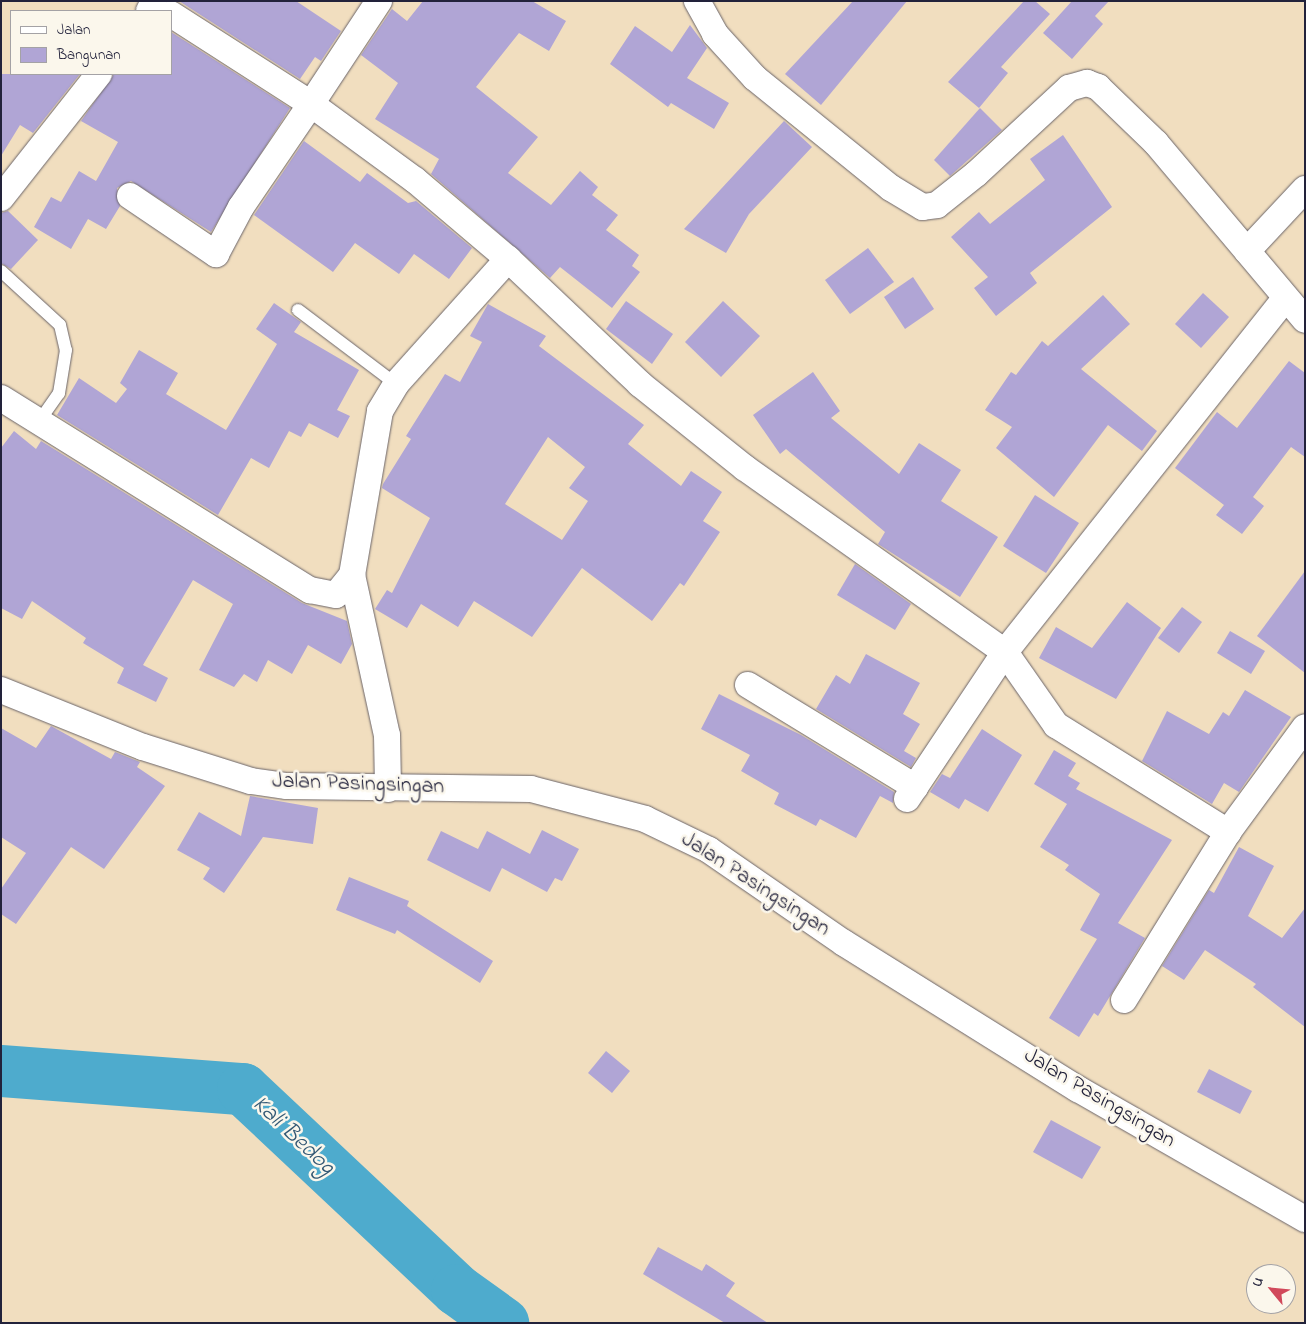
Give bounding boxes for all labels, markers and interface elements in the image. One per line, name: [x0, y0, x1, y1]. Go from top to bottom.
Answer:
legend: [10, 10, 172, 75]
text: Jalan: [57, 19, 90, 41]
text: Bangunan: [57, 44, 121, 66]
street label: Jalan Pasingsingan: [271, 769, 445, 801]
street label: Jalan Pasingsingan: [676, 827, 834, 943]
street label: Jalan Pasingsingan: [1018, 1043, 1180, 1155]
water label: Kali Bedog: [246, 1090, 340, 1182]
north arrow: [1246, 1264, 1296, 1314]
text: U: [1247, 1273, 1270, 1291]

